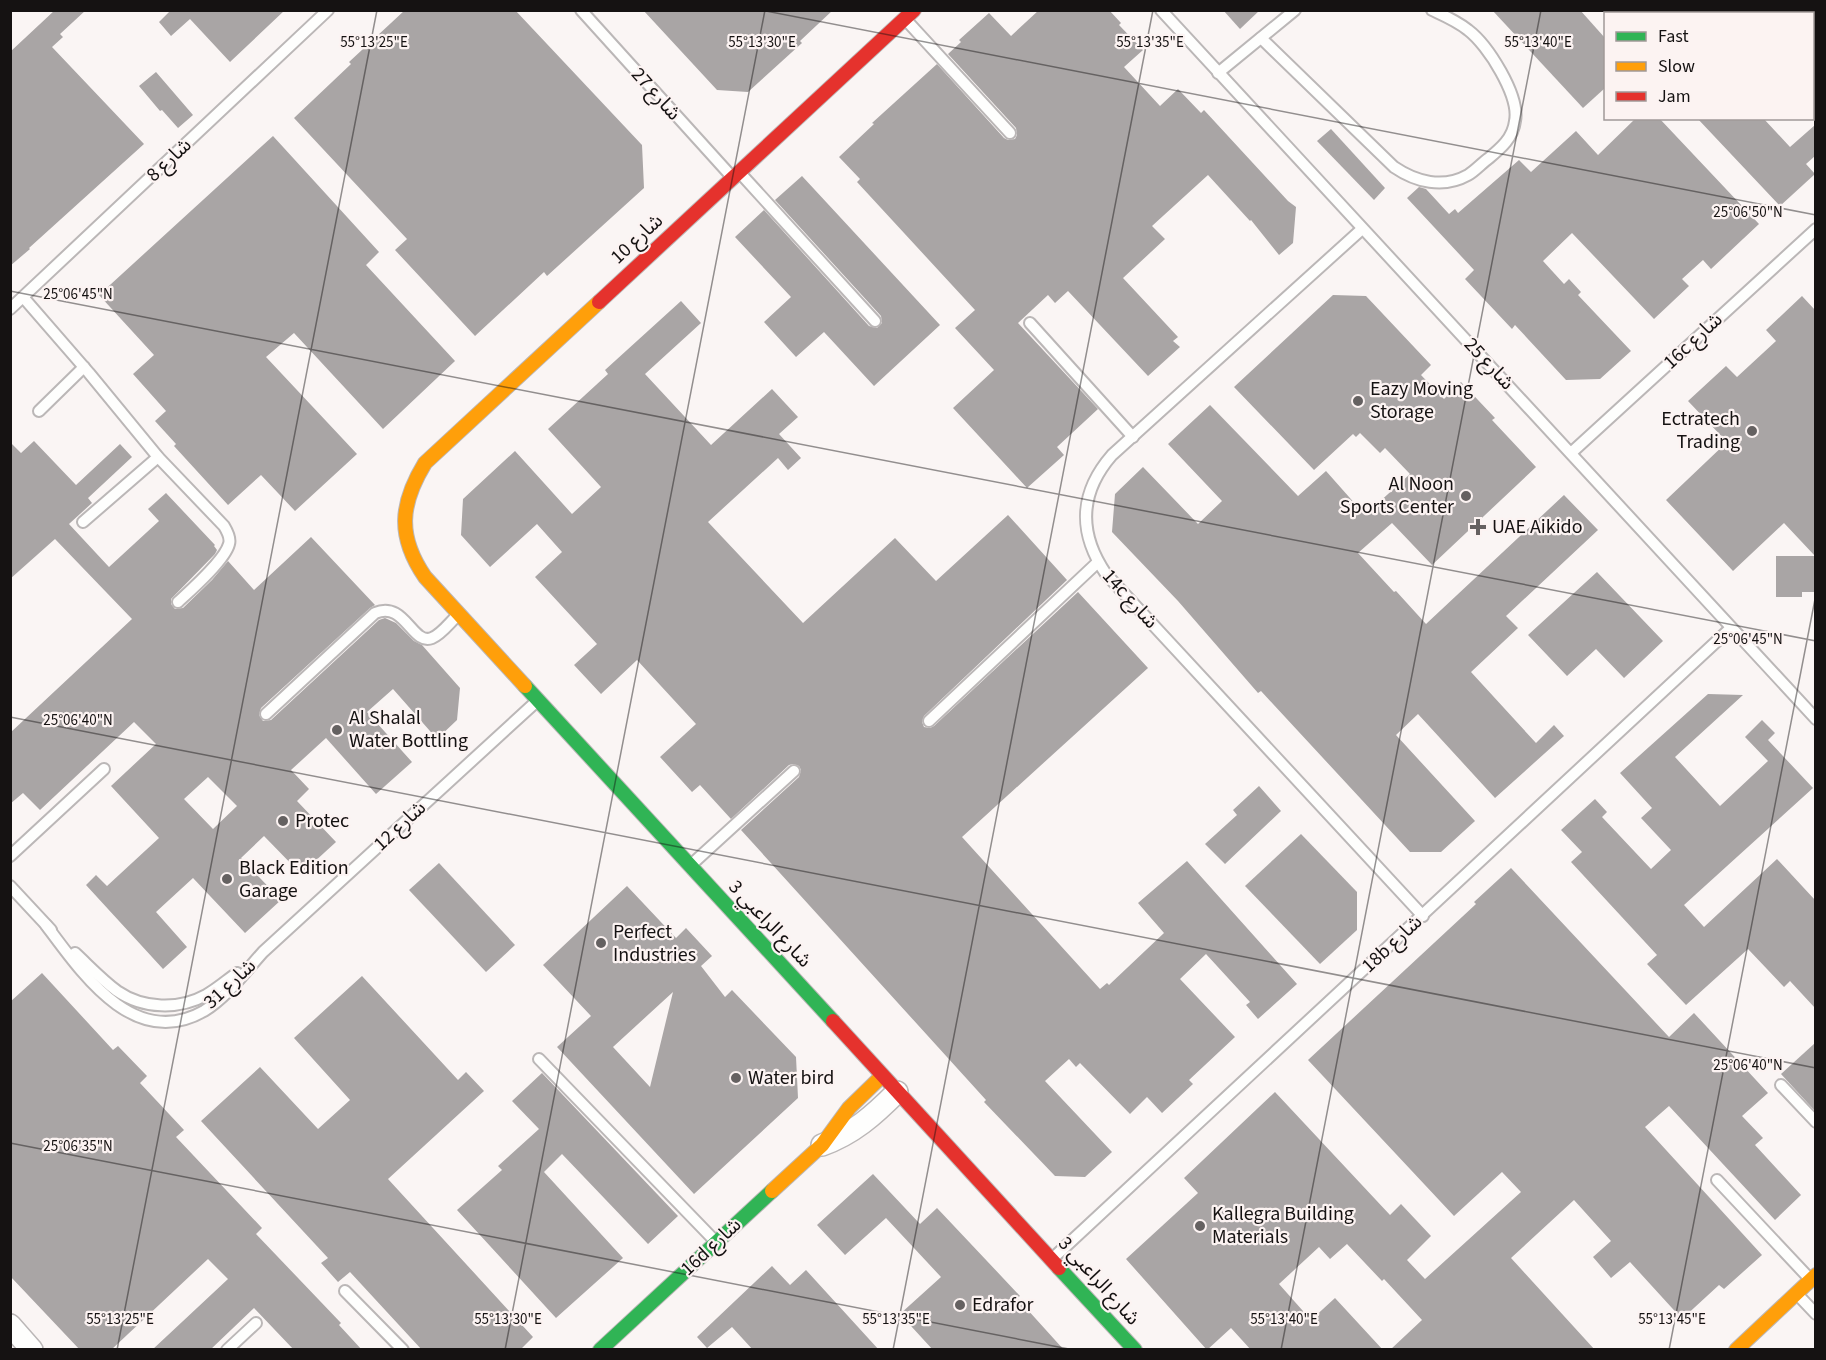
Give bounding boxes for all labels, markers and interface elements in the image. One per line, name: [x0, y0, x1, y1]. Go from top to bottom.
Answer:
legend: [1604, 12, 1814, 120]
text: Fast: [1658, 24, 1689, 49]
text: 55°13'25"E: [340, 32, 408, 53]
text: 55°13'30"E: [728, 32, 796, 53]
text: 55°13'35"E: [1116, 32, 1184, 53]
text: 55°13'40"E: [1504, 32, 1572, 53]
text: Slow: [1658, 54, 1695, 79]
street label: شارع 27: [625, 61, 687, 127]
text: Jam: [1658, 84, 1691, 109]
street label: شارع 8: [140, 132, 198, 188]
text: 25°06'50"N: [1713, 202, 1783, 223]
street label: شارع 10: [604, 207, 670, 271]
text: 25°06'45"N: [43, 284, 113, 305]
street label: 16c شارع: [1657, 306, 1729, 376]
street label: شارع 25: [1457, 331, 1521, 397]
place label: Eazy Moving Storage: [1370, 375, 1473, 426]
marker: Eazy Moving Storage: [1351, 394, 1365, 408]
place label: Ectratech Trading: [1661, 405, 1740, 456]
marker: Ectratech Trading: [1745, 424, 1759, 438]
place label: Al Noon Sports Center: [1340, 470, 1454, 521]
marker: Al Noon Sports Center: [1459, 489, 1473, 503]
place label: UAE Aikido: [1492, 513, 1583, 541]
marker: UAE Aikido: [1469, 518, 1487, 536]
street label: 14c شارع: [1096, 563, 1164, 635]
text: 25°06'45"N: [1713, 629, 1783, 650]
place label: Al Shalal Water Bottling: [349, 704, 468, 755]
text: 25°06'40"N: [43, 710, 113, 731]
marker: Al Shalal Water Bottling: [330, 723, 344, 737]
street label: شارع 12: [367, 794, 433, 858]
place label: Protec: [295, 807, 349, 835]
marker: Protec: [276, 814, 290, 828]
place label: Black Edition Garage: [239, 854, 349, 905]
marker: Black Edition Garage: [220, 872, 234, 886]
street label: شارع الراعبي 3: [722, 874, 818, 974]
street label: 18b شارع: [1355, 909, 1429, 979]
place label: Perfect Industries: [613, 918, 696, 969]
marker: Perfect Industries: [594, 936, 608, 950]
street label: شارع 31: [197, 952, 263, 1016]
text: 25°06'40"N: [1713, 1055, 1783, 1076]
place label: Water bird: [748, 1064, 834, 1092]
marker: Water bird: [729, 1071, 743, 1085]
text: 25°06'35"N: [43, 1136, 113, 1157]
place label: Kallegra Building Materials: [1212, 1200, 1354, 1251]
street label: 16d شارع: [674, 1212, 748, 1282]
marker: Kallegra Building Materials: [1193, 1219, 1207, 1233]
street label: شارع الراعبي 3: [1051, 1230, 1146, 1332]
place label: Edrafor: [972, 1291, 1033, 1319]
marker: Edrafor: [953, 1298, 967, 1312]
text: 55°13'25"E: [86, 1309, 154, 1330]
text: 55°13'30"E: [474, 1309, 542, 1330]
text: 55°13'35"E: [862, 1309, 930, 1330]
text: 55°13'40"E: [1250, 1309, 1318, 1330]
text: 55°13'45"E: [1638, 1309, 1706, 1330]

